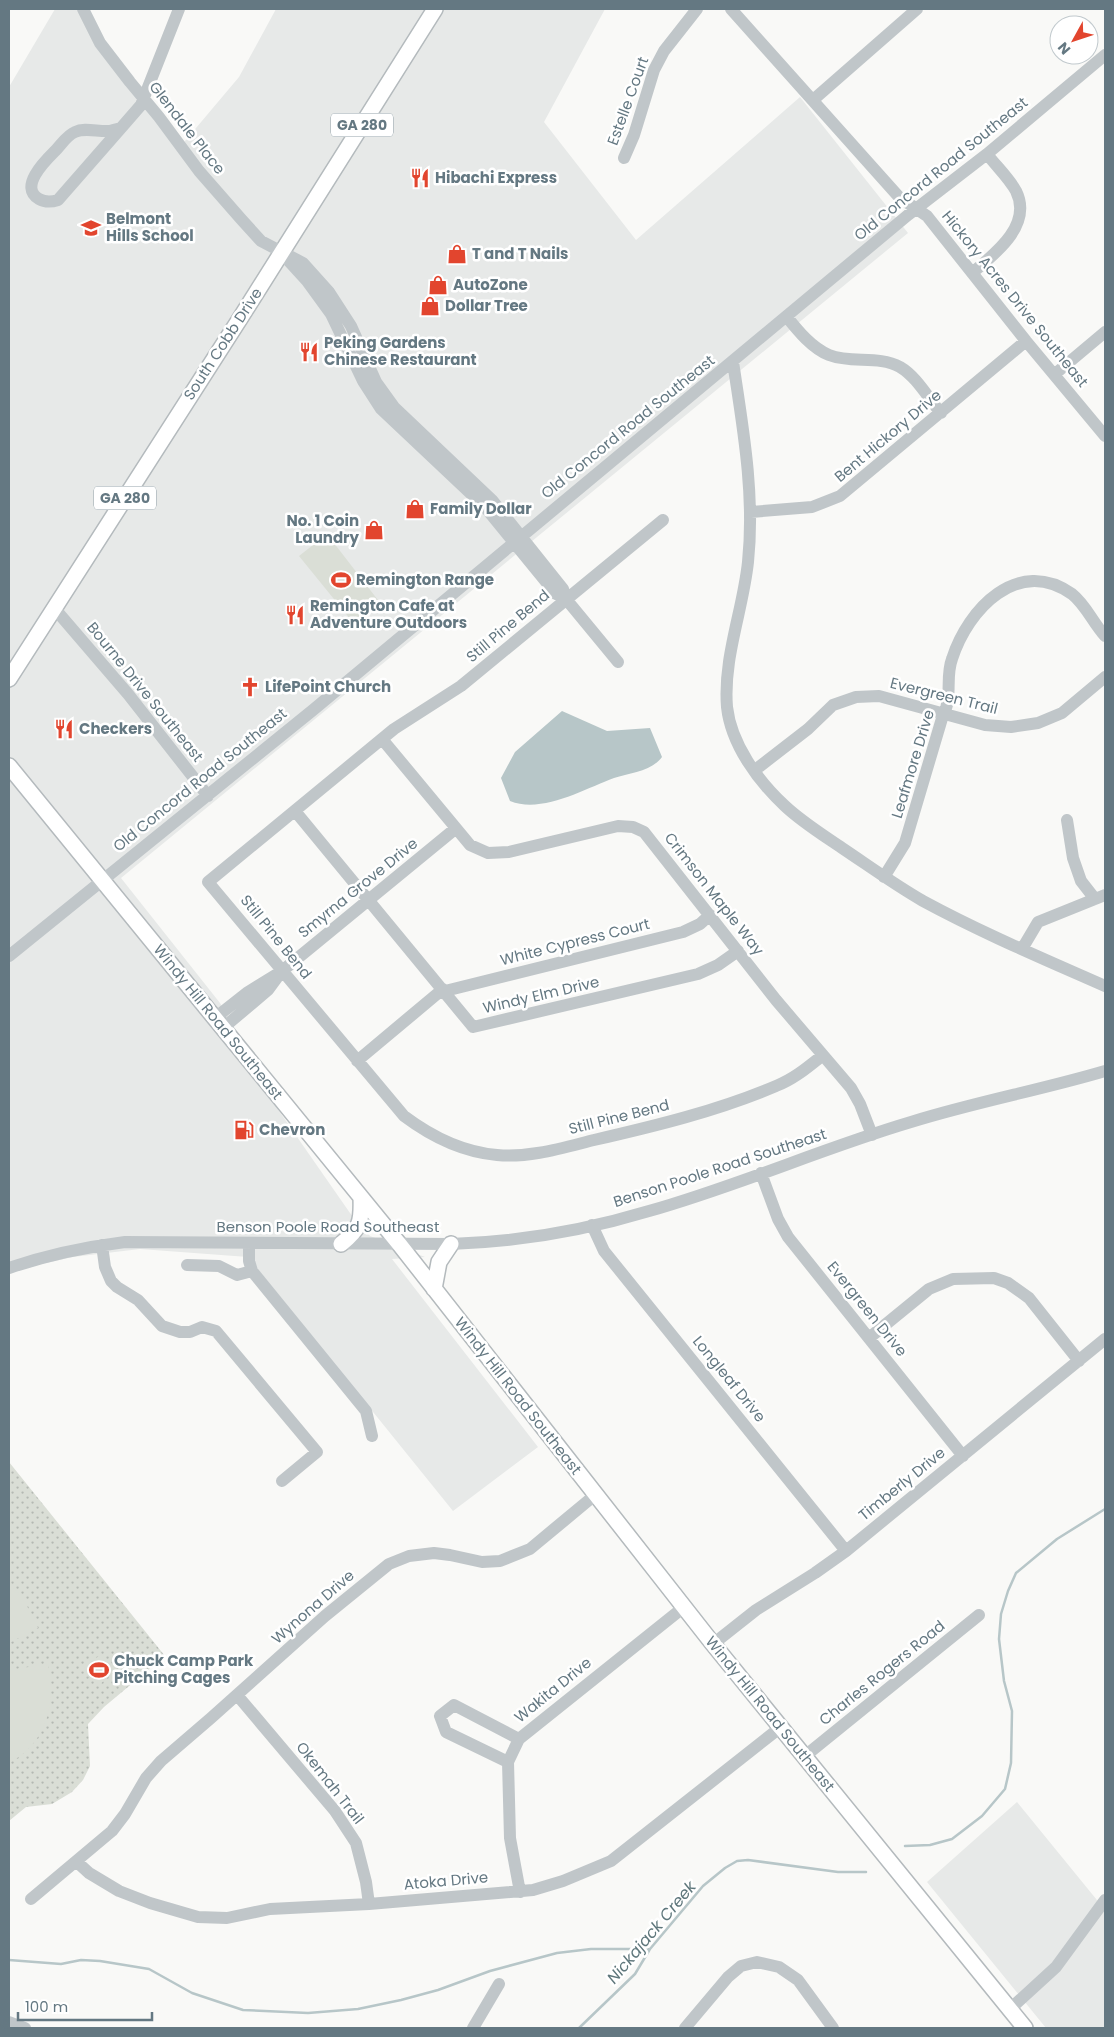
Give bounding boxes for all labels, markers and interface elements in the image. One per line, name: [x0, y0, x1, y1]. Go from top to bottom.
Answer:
north arrow: [1049, 15, 1099, 65]
text: N: [1053, 38, 1075, 59]
street label: Estelle Court: [602, 54, 653, 148]
street label: Glendale Place: [144, 77, 230, 178]
street label: Old Concord Road Southeast: [850, 92, 1032, 245]
road number: GA 280: [331, 114, 393, 136]
restaurant icon: Hibachi Express: [409, 167, 431, 189]
place label: Hibachi Express: [435, 167, 557, 188]
street label: Hickory Acres Drive Southeast: [937, 206, 1093, 392]
place label: Belmont Hills School: [106, 208, 194, 246]
school or university icon: Belmont Hills School: [80, 217, 102, 239]
shop icon: T and T Nails: [446, 243, 468, 265]
place label: T and T Nails: [472, 243, 568, 264]
shop icon: AutoZone: [427, 274, 449, 296]
place label: AutoZone: [453, 274, 528, 295]
street label: South Cobb Drive: [178, 283, 267, 404]
shop icon: Dollar Tree: [419, 295, 441, 317]
place label: Dollar Tree: [445, 295, 528, 316]
place label: Peking Gardens Chinese Restaurant: [324, 332, 477, 370]
restaurant icon: Peking Gardens Chinese Restaurant: [298, 341, 320, 363]
street label: Old Concord Road Southeast: [537, 350, 719, 503]
street label: Bent Hickory Drive: [830, 385, 946, 487]
road number: GA 280: [94, 486, 156, 509]
shop icon: Family Dollar: [404, 498, 426, 520]
place label: Family Dollar: [430, 498, 532, 519]
place label: No. 1 Coin Laundry: [286, 510, 360, 548]
shop icon: No. 1 Coin Laundry: [363, 519, 385, 541]
sports icon: Remington Range: [330, 569, 352, 591]
place label: Remington Range: [356, 569, 494, 590]
street label: Still Pine Bend: [462, 585, 554, 667]
place label: Remington Cafe at Adventure Outdoors: [310, 595, 467, 633]
restaurant icon: Remington Cafe at Adventure Outdoors: [284, 604, 306, 626]
street label: Bourne Drive Southeast: [82, 617, 208, 766]
street label: Evergreen Trail: [888, 672, 1000, 719]
church icon: LifePoint Church: [239, 676, 261, 698]
place label: LifePoint Church: [265, 676, 391, 697]
street label: Old Concord Road Southeast: [109, 703, 291, 856]
street label: Leafmore Drive: [886, 707, 939, 821]
restaurant icon: Checkers: [53, 718, 75, 740]
place label: Checkers: [79, 718, 152, 739]
street label: Crimson Maple Way: [660, 828, 769, 960]
street label: Smyrna Grove Drive: [293, 833, 422, 942]
street label: Still Pine Bend: [236, 890, 317, 983]
street label: White Cypress Court: [498, 913, 652, 970]
street label: Windy Hill Road Southeast: [149, 939, 288, 1104]
street label: Windy Elm Drive: [481, 971, 601, 1018]
street label: Still Pine Bend: [566, 1094, 671, 1139]
fuel station icon: Chevron: [233, 1119, 255, 1141]
place label: Chevron: [259, 1119, 325, 1140]
street label: Benson Poole Road Southeast: [611, 1123, 829, 1212]
street label: Benson Poole Road Southeast: [217, 1216, 439, 1237]
street label: Evergreen Drive: [823, 1257, 912, 1361]
street label: Windy Hill Road Southeast: [450, 1312, 587, 1479]
street label: Longleaf Drive: [688, 1331, 771, 1426]
street label: Timberly Drive: [854, 1442, 950, 1525]
street label: Wynona Drive: [267, 1565, 359, 1649]
street label: Charles Rogers Road: [814, 1615, 949, 1730]
street label: Windy Hill Road Southeast: [701, 1631, 840, 1796]
place label: Chuck Camp Park Pitching Cages: [114, 1650, 254, 1688]
street label: Wakita Drive: [510, 1652, 596, 1727]
sports icon: Chuck Camp Park Pitching Cages: [88, 1659, 110, 1681]
street label: Okemah Trail: [292, 1737, 369, 1828]
street label: Atoka Drive: [403, 1866, 489, 1895]
water label: Nickajack Creek: [601, 1875, 702, 1989]
scale bar: [18, 1990, 151, 2022]
text: 100 m: [25, 1996, 68, 2017]

